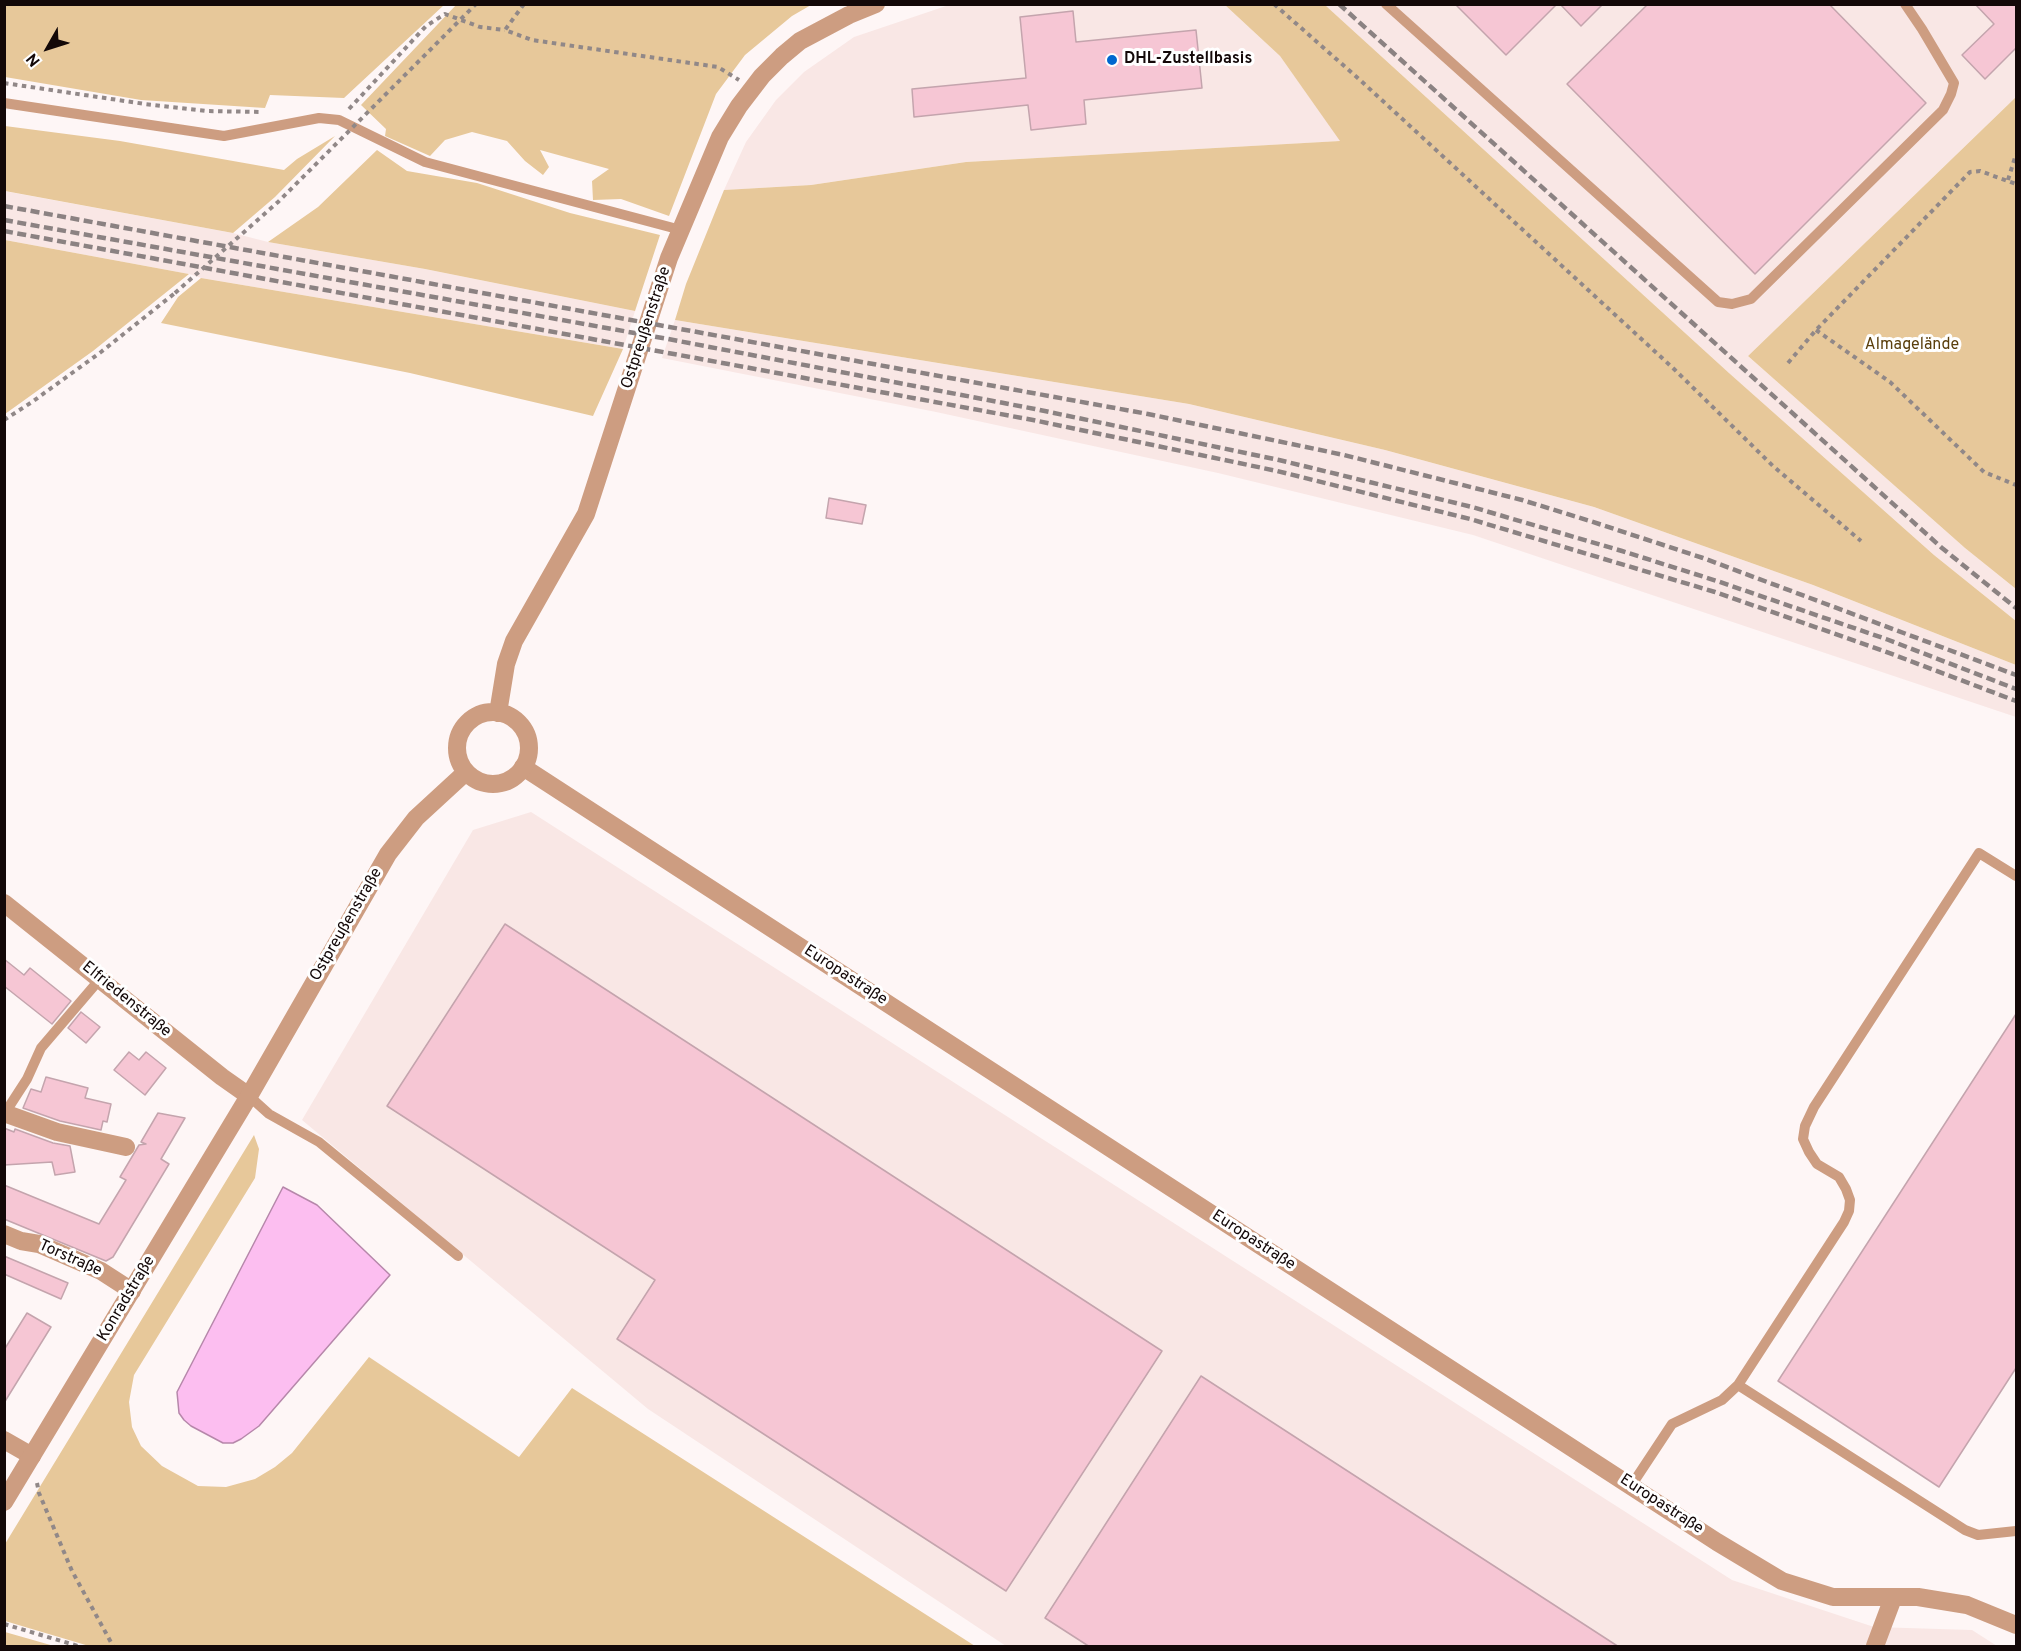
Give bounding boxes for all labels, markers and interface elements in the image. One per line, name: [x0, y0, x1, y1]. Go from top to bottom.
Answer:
north arrow: [18, 18, 78, 78]
text: N: [23, 49, 45, 70]
place label: DHL-Zustellbasis: [1124, 50, 1252, 70]
marker: DHL-Zustellbasis: [1105, 53, 1119, 67]
street label: Ostpreußenstraße: [618, 264, 676, 392]
park label: Almagelände: [1865, 336, 1959, 356]
street label: Ostpreußenstraße: [307, 865, 387, 985]
street label: Europastraße: [800, 942, 890, 1010]
street label: Elfriedenstraße: [77, 958, 175, 1042]
street label: Europastraße: [1208, 1207, 1298, 1275]
street label: Torstraße: [35, 1237, 105, 1281]
street label: Konradstraße: [94, 1253, 160, 1345]
street label: Europastraße: [1616, 1471, 1706, 1539]

